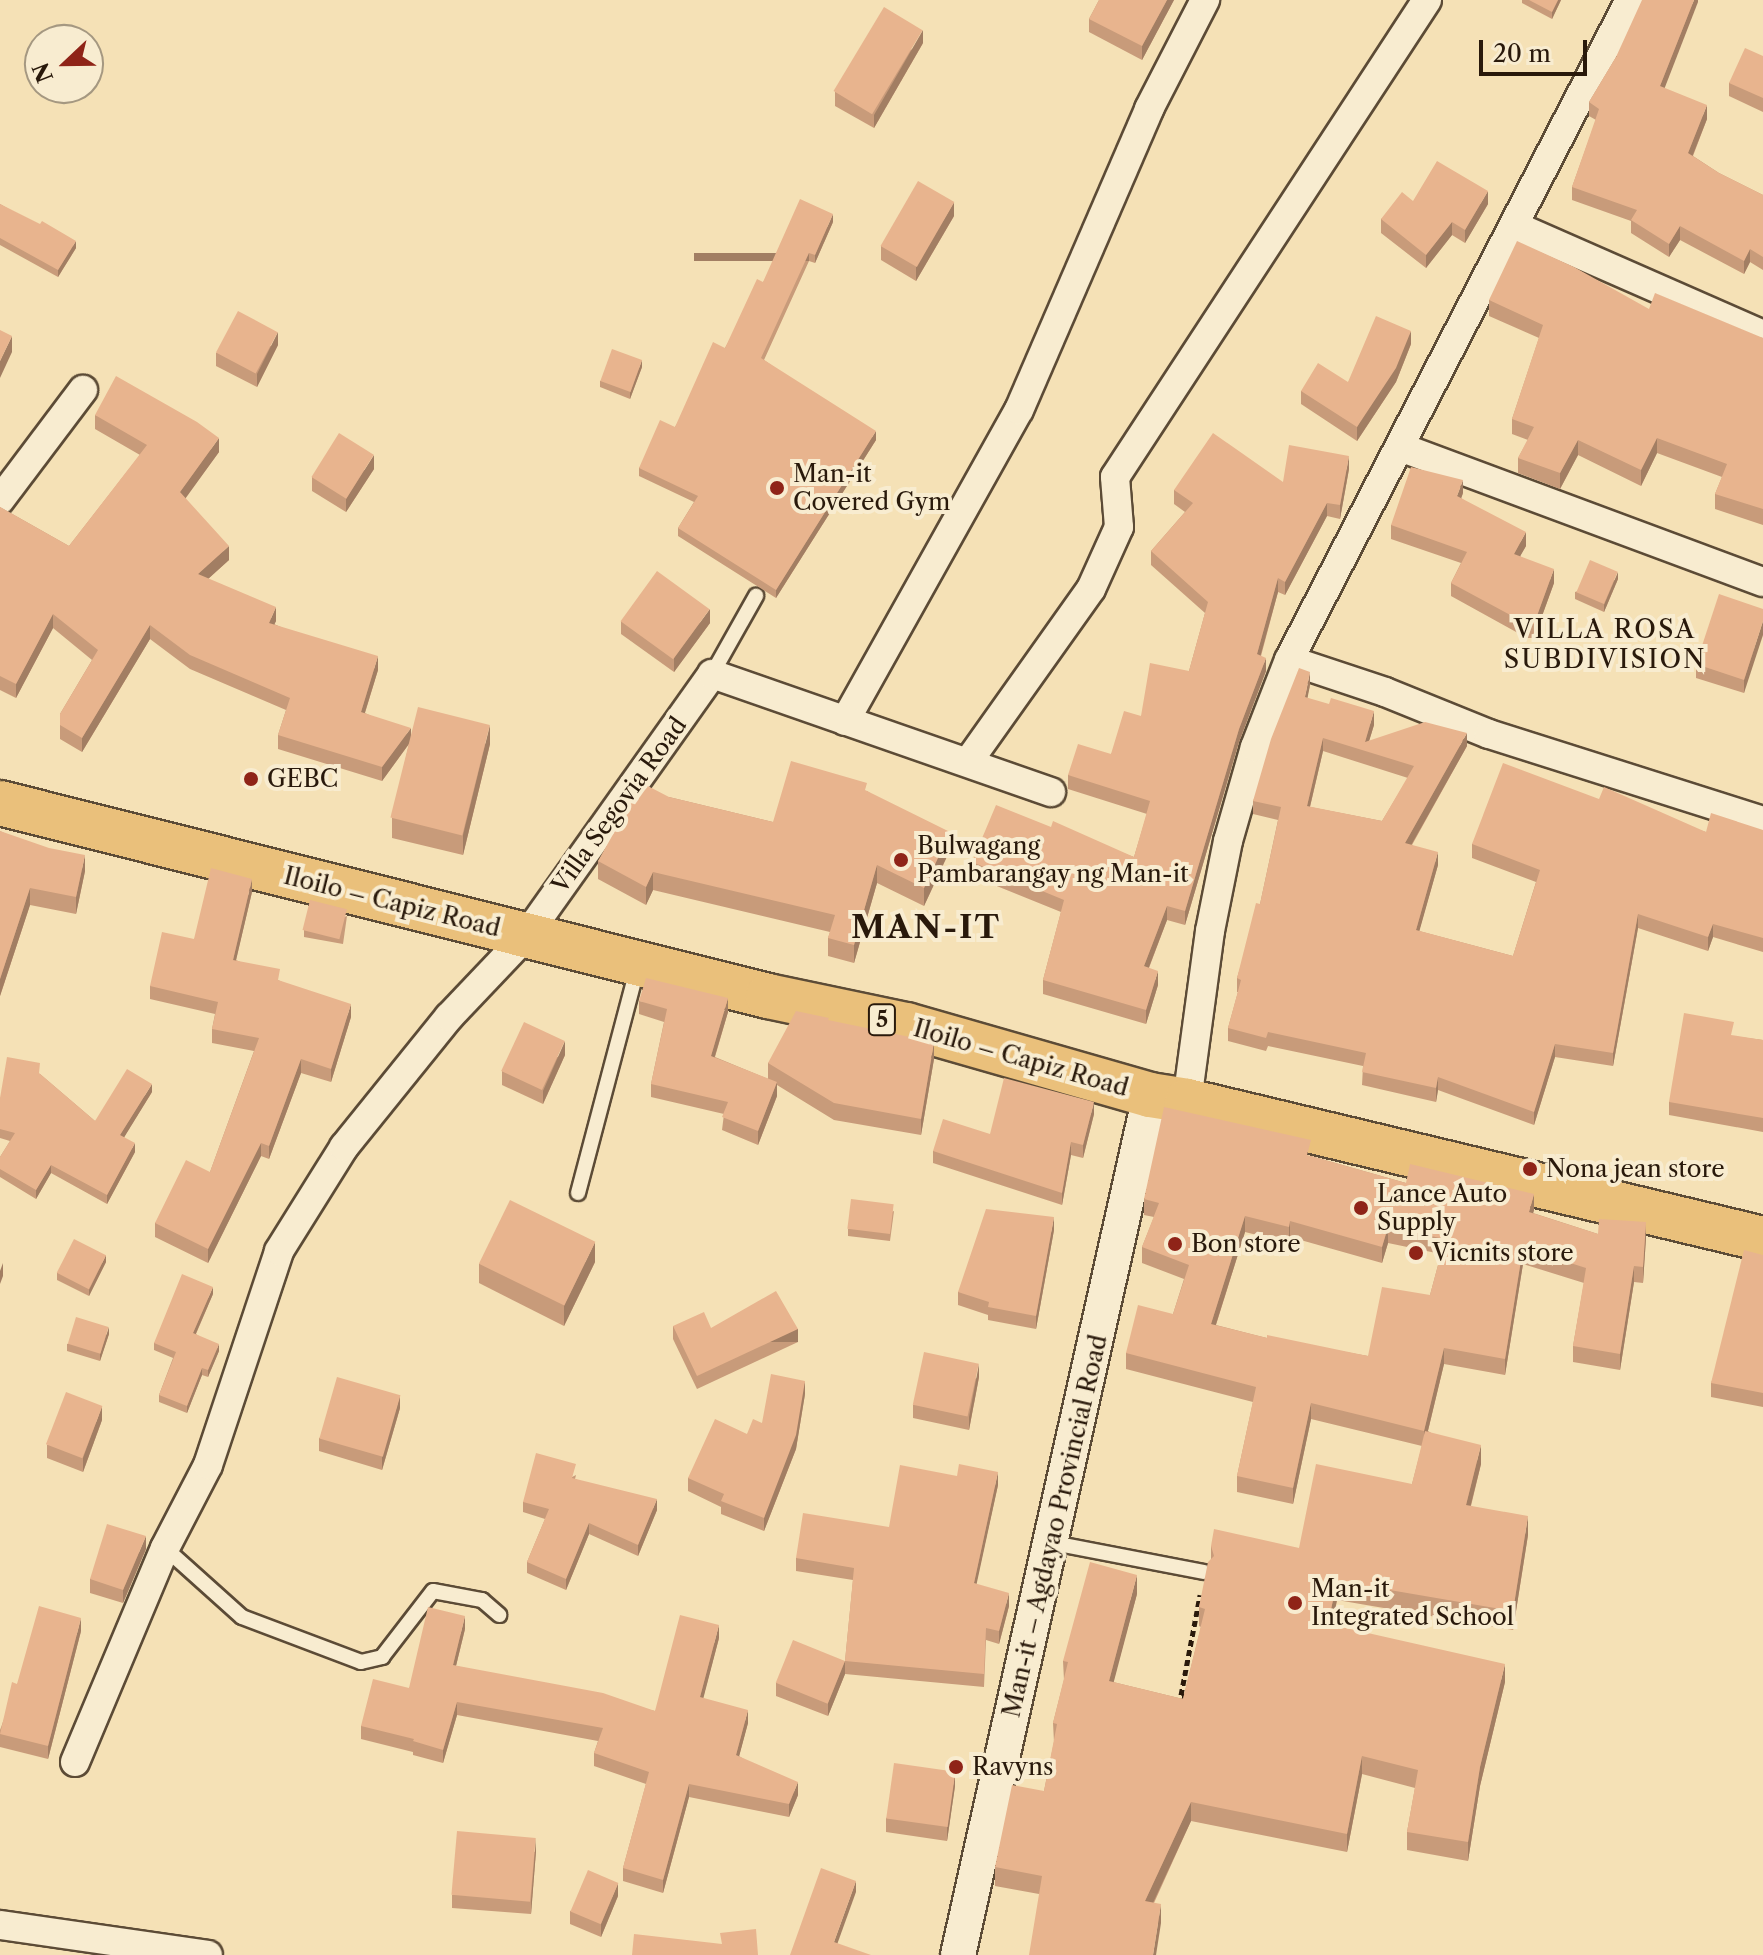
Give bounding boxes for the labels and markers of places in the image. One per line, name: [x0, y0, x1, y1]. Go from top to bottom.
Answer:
place label: Man-it Covered Gym: [793, 460, 950, 516]
marker: Man-it Covered Gym: [768, 479, 786, 497]
place label: GEBC: [267, 765, 338, 793]
marker: GEBC: [242, 770, 260, 788]
place label: Bulwagang Pambarangay ng Man-it: [917, 832, 1189, 888]
marker: Bulwagang Pambarangay ng Man-it: [892, 851, 910, 869]
place label: Nona jean store: [1546, 1155, 1725, 1183]
marker: Nona jean store: [1521, 1160, 1539, 1178]
place label: Lance Auto Supply: [1377, 1180, 1508, 1236]
marker: Lance Auto Supply: [1352, 1199, 1370, 1217]
place label: Bon store: [1191, 1230, 1301, 1258]
marker: Bon store: [1166, 1235, 1184, 1253]
place label: Vicnits store: [1432, 1239, 1574, 1267]
marker: Vicnits store: [1407, 1244, 1425, 1262]
place label: Man-it Integrated School: [1311, 1575, 1514, 1631]
marker: Man-it Integrated School: [1286, 1594, 1304, 1612]
place label: Ravyns: [972, 1753, 1053, 1781]
marker: Ravyns: [947, 1758, 965, 1776]

